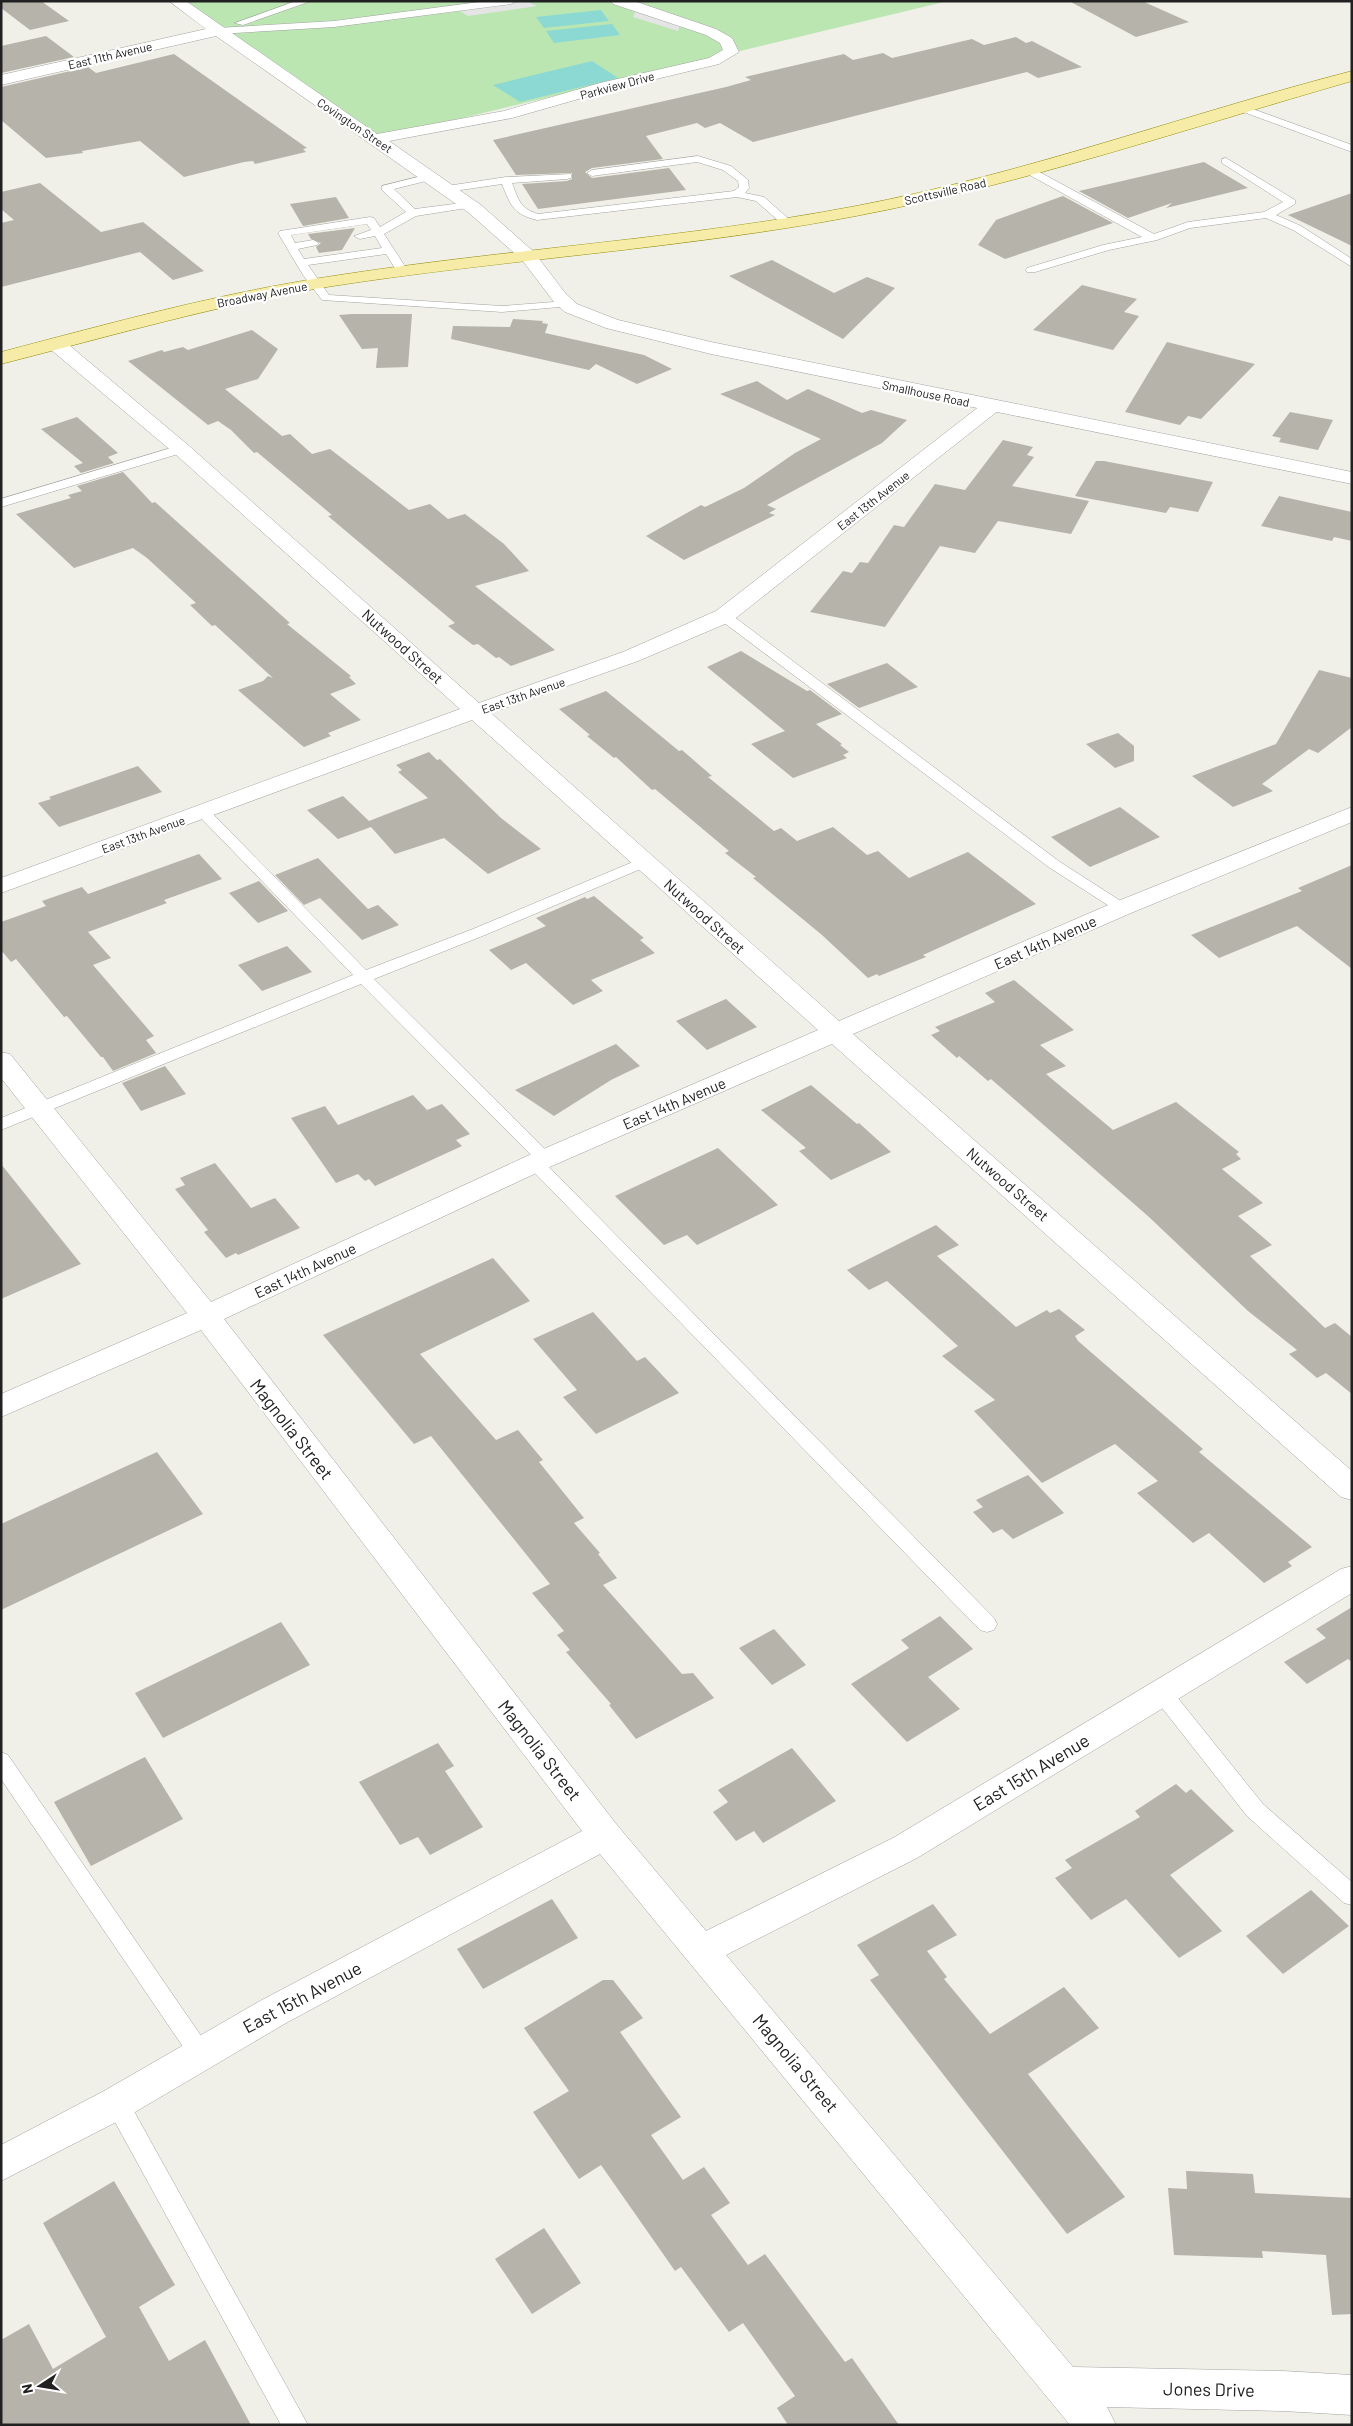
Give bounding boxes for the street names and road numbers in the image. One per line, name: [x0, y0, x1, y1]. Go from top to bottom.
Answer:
street label: East 11th Avenue: [67, 39, 153, 71]
street label: Parkview Drive: [578, 68, 656, 102]
street label: Covington Street: [315, 95, 395, 155]
street label: Scottsville Road: [903, 175, 987, 207]
street label: Broadway Avenue: [216, 278, 308, 310]
street label: Smallhouse Road: [881, 377, 971, 409]
street label: East 13th Avenue: [834, 467, 912, 533]
street label: Nutwood Street: [359, 605, 447, 687]
street label: East 13th Avenue: [479, 674, 567, 716]
street label: East 13th Avenue: [99, 812, 187, 856]
street label: Nutwood Street: [661, 875, 749, 957]
street label: East 14th Avenue: [991, 911, 1099, 973]
street label: East 14th Avenue: [620, 1073, 728, 1133]
street label: Nutwood Street: [963, 1144, 1053, 1224]
street label: East 14th Avenue: [251, 1239, 359, 1301]
street label: Magnolia Street: [246, 1374, 338, 1484]
street label: Magnolia Street: [494, 1695, 586, 1805]
street label: East 15th Avenue: [969, 1729, 1093, 1815]
street label: East 15th Avenue: [239, 1956, 365, 2038]
street label: Magnolia Street: [748, 2009, 844, 2117]
street label: Jones Drive: [1163, 2377, 1255, 2401]

